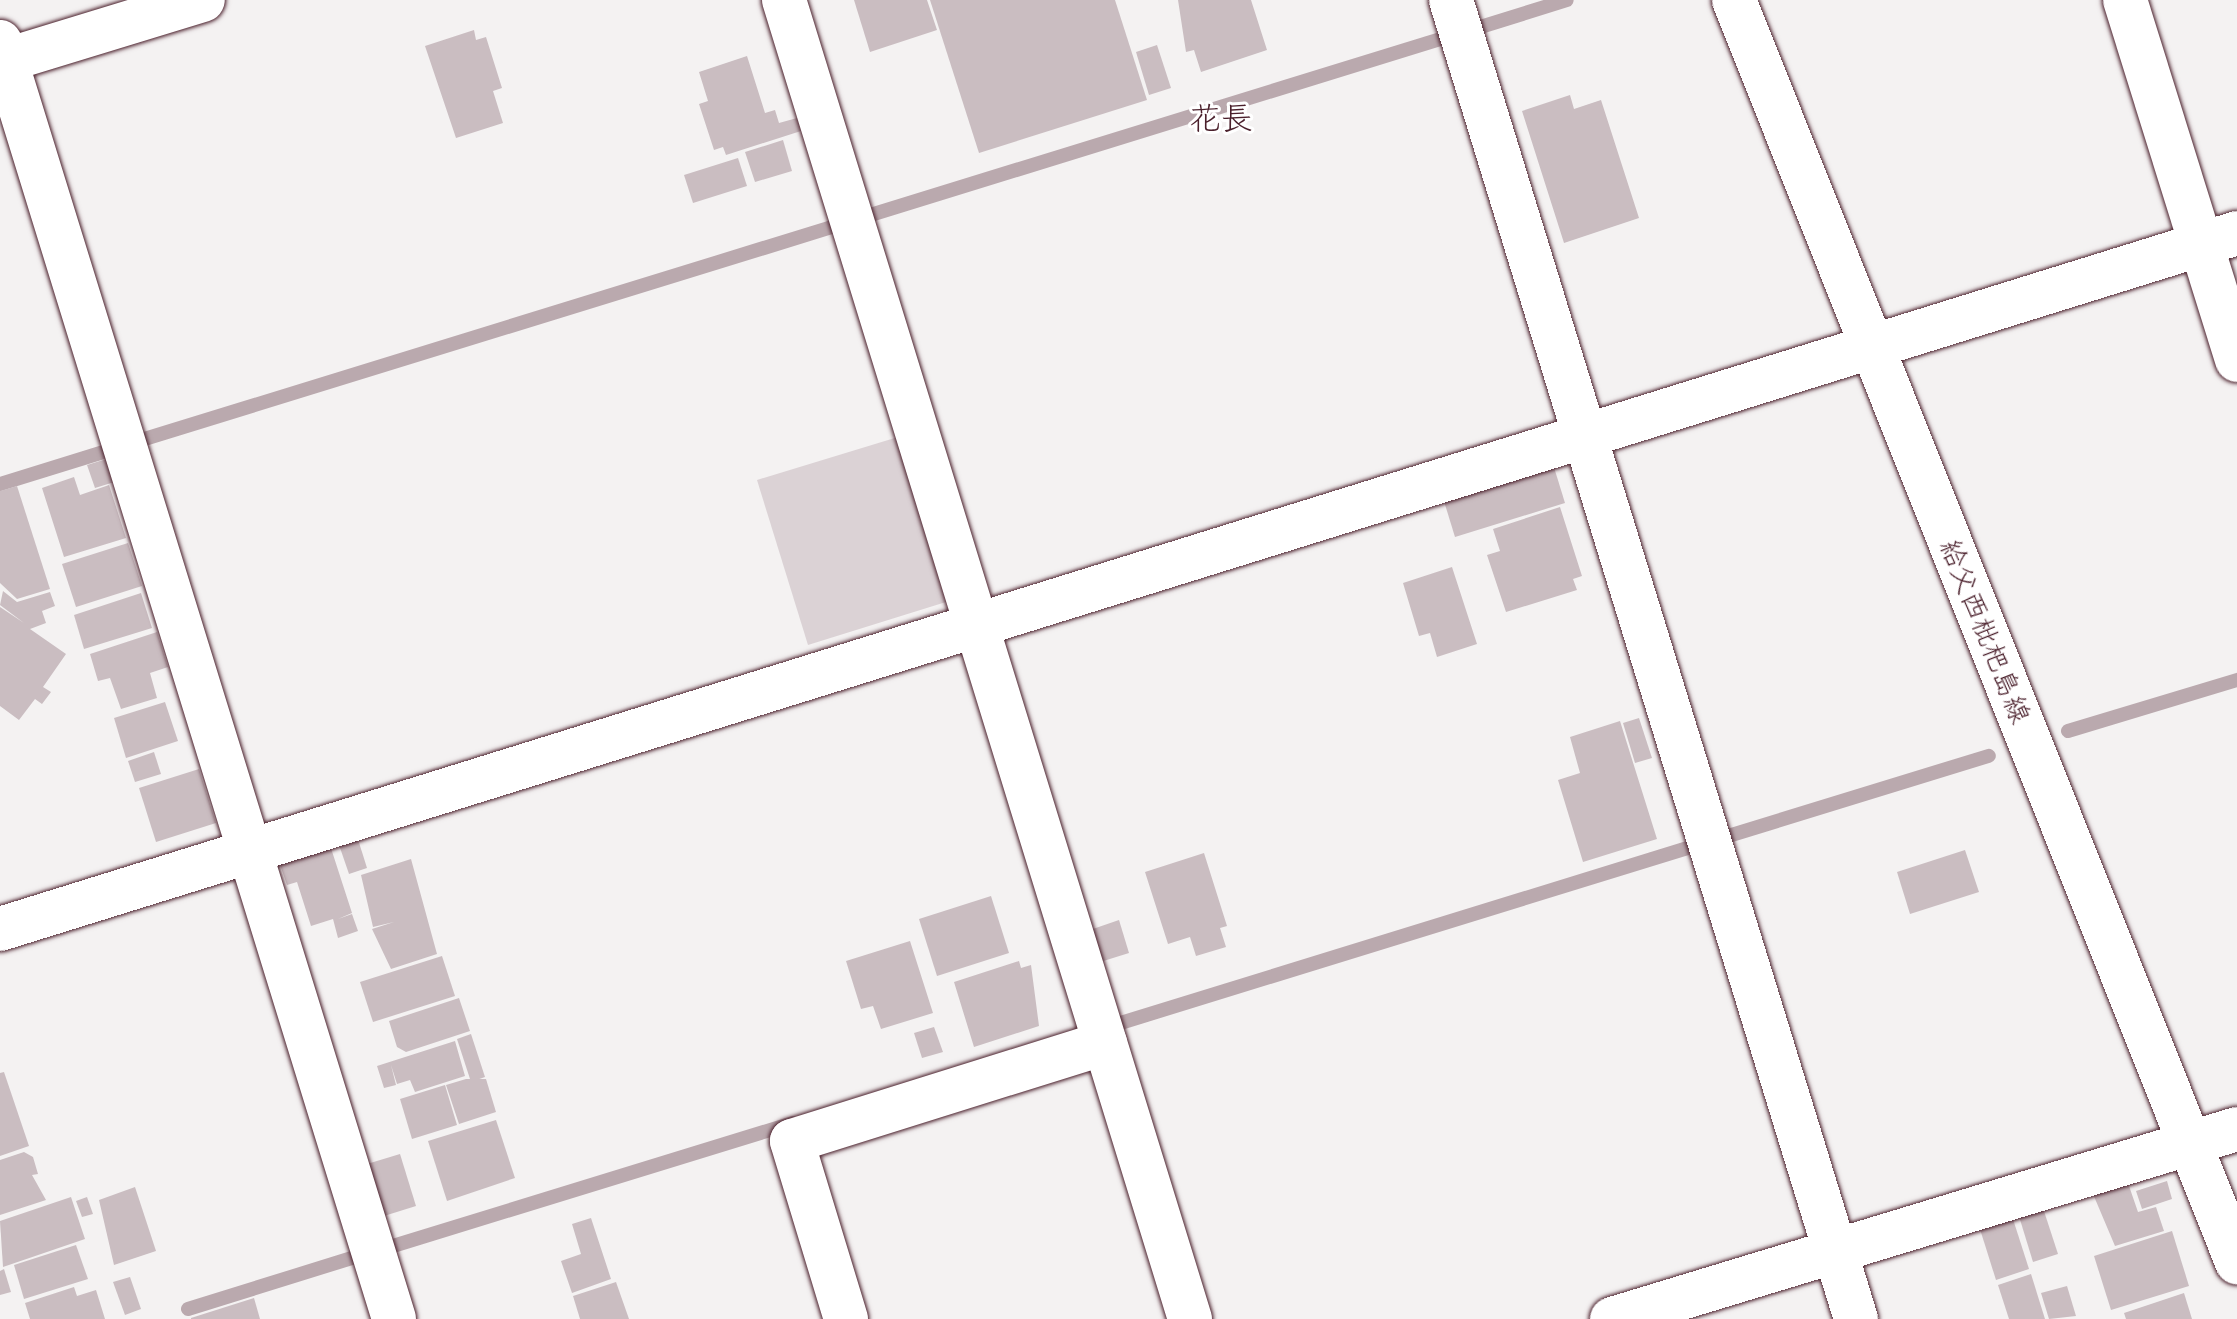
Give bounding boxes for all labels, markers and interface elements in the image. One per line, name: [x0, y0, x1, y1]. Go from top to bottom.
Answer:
district label: 花長: [1189, 100, 1253, 138]
street label: 給父西枇杷島線: [1932, 535, 2036, 729]

